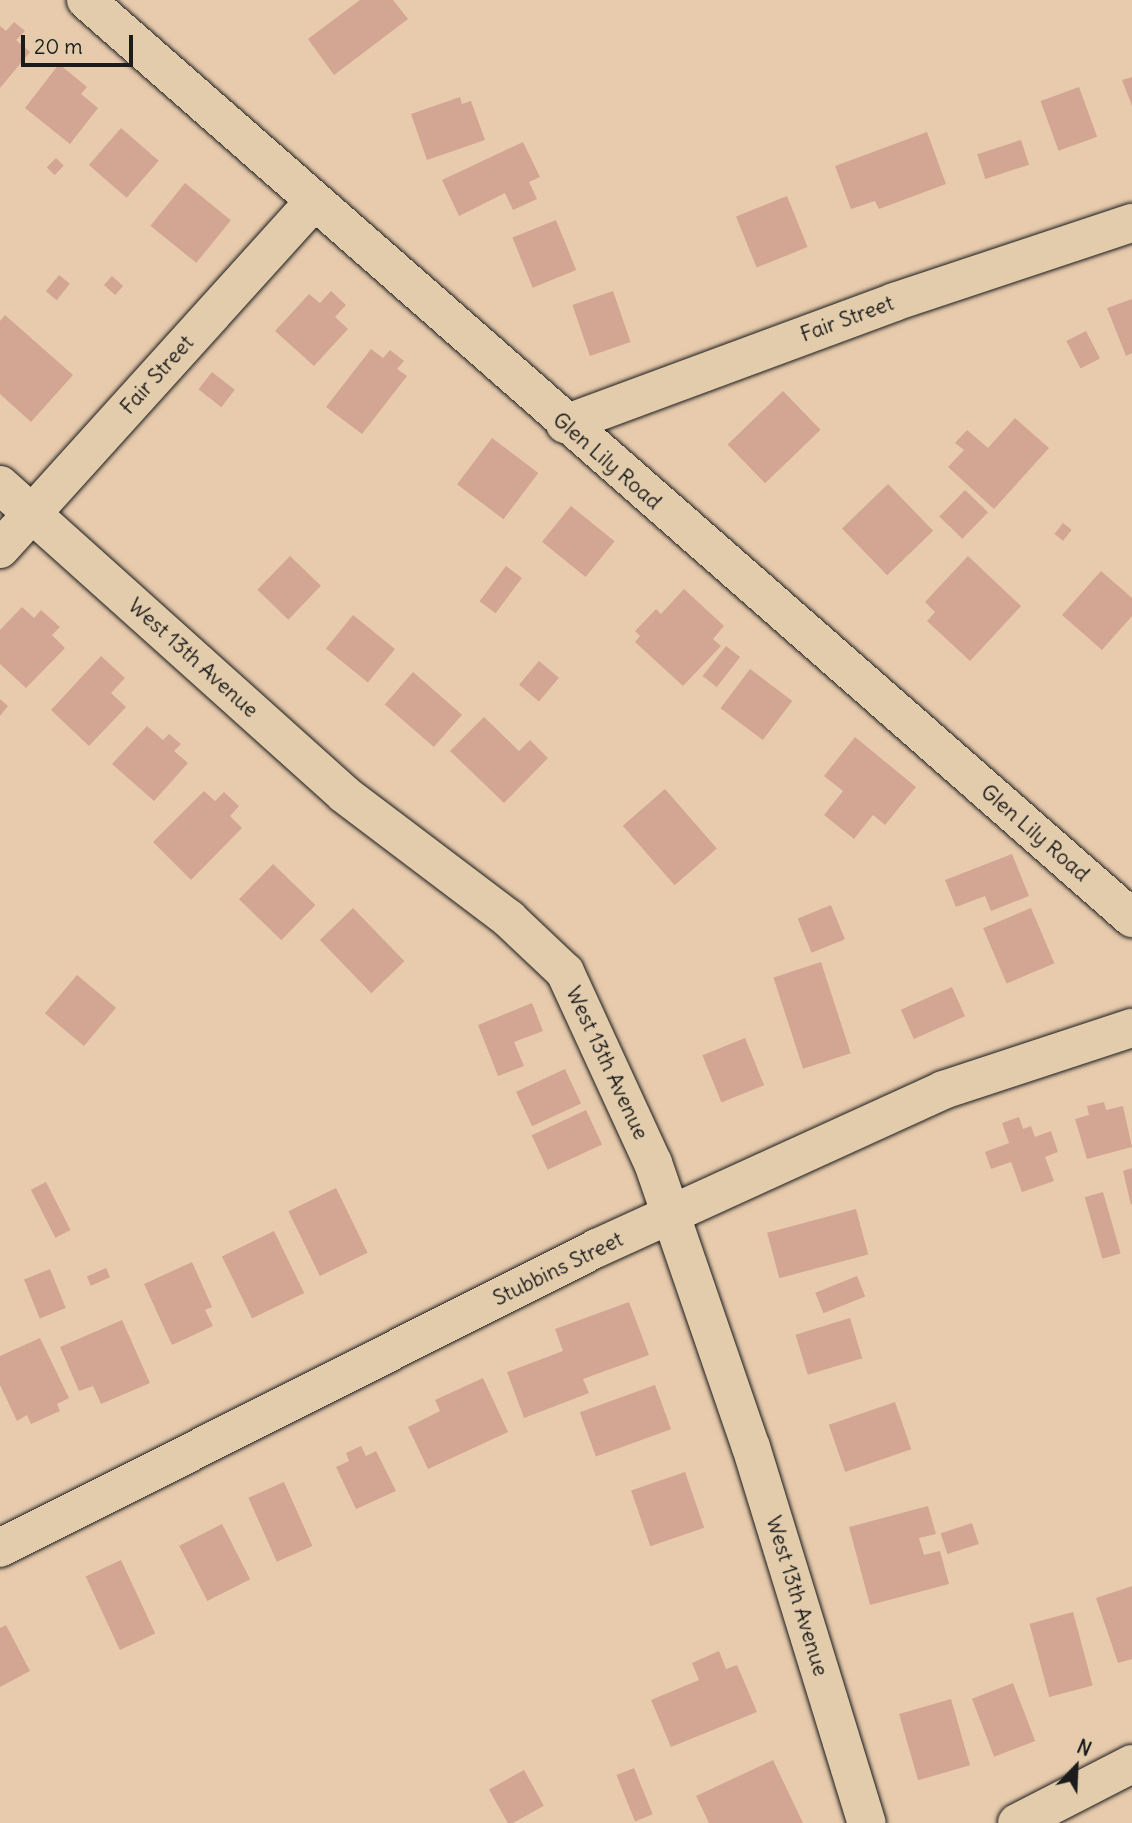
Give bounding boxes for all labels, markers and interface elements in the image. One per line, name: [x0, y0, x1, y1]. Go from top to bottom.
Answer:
scale bar: [24, 21, 136, 65]
text: 20 m: [34, 33, 83, 60]
street label: Fair Street: [797, 291, 897, 347]
street label: Fair Street: [115, 330, 199, 420]
street label: Glen Lily Road: [548, 407, 666, 515]
street label: West 13th Avenue: [123, 593, 263, 723]
street label: Glen Lily Road: [976, 779, 1094, 887]
street label: West 13th Avenue: [560, 982, 654, 1144]
street label: Stubbins Street: [489, 1227, 627, 1311]
street label: West 13th Avenue: [761, 1513, 833, 1679]
north arrow: [1041, 1732, 1111, 1802]
text: N: [1073, 1734, 1095, 1761]

